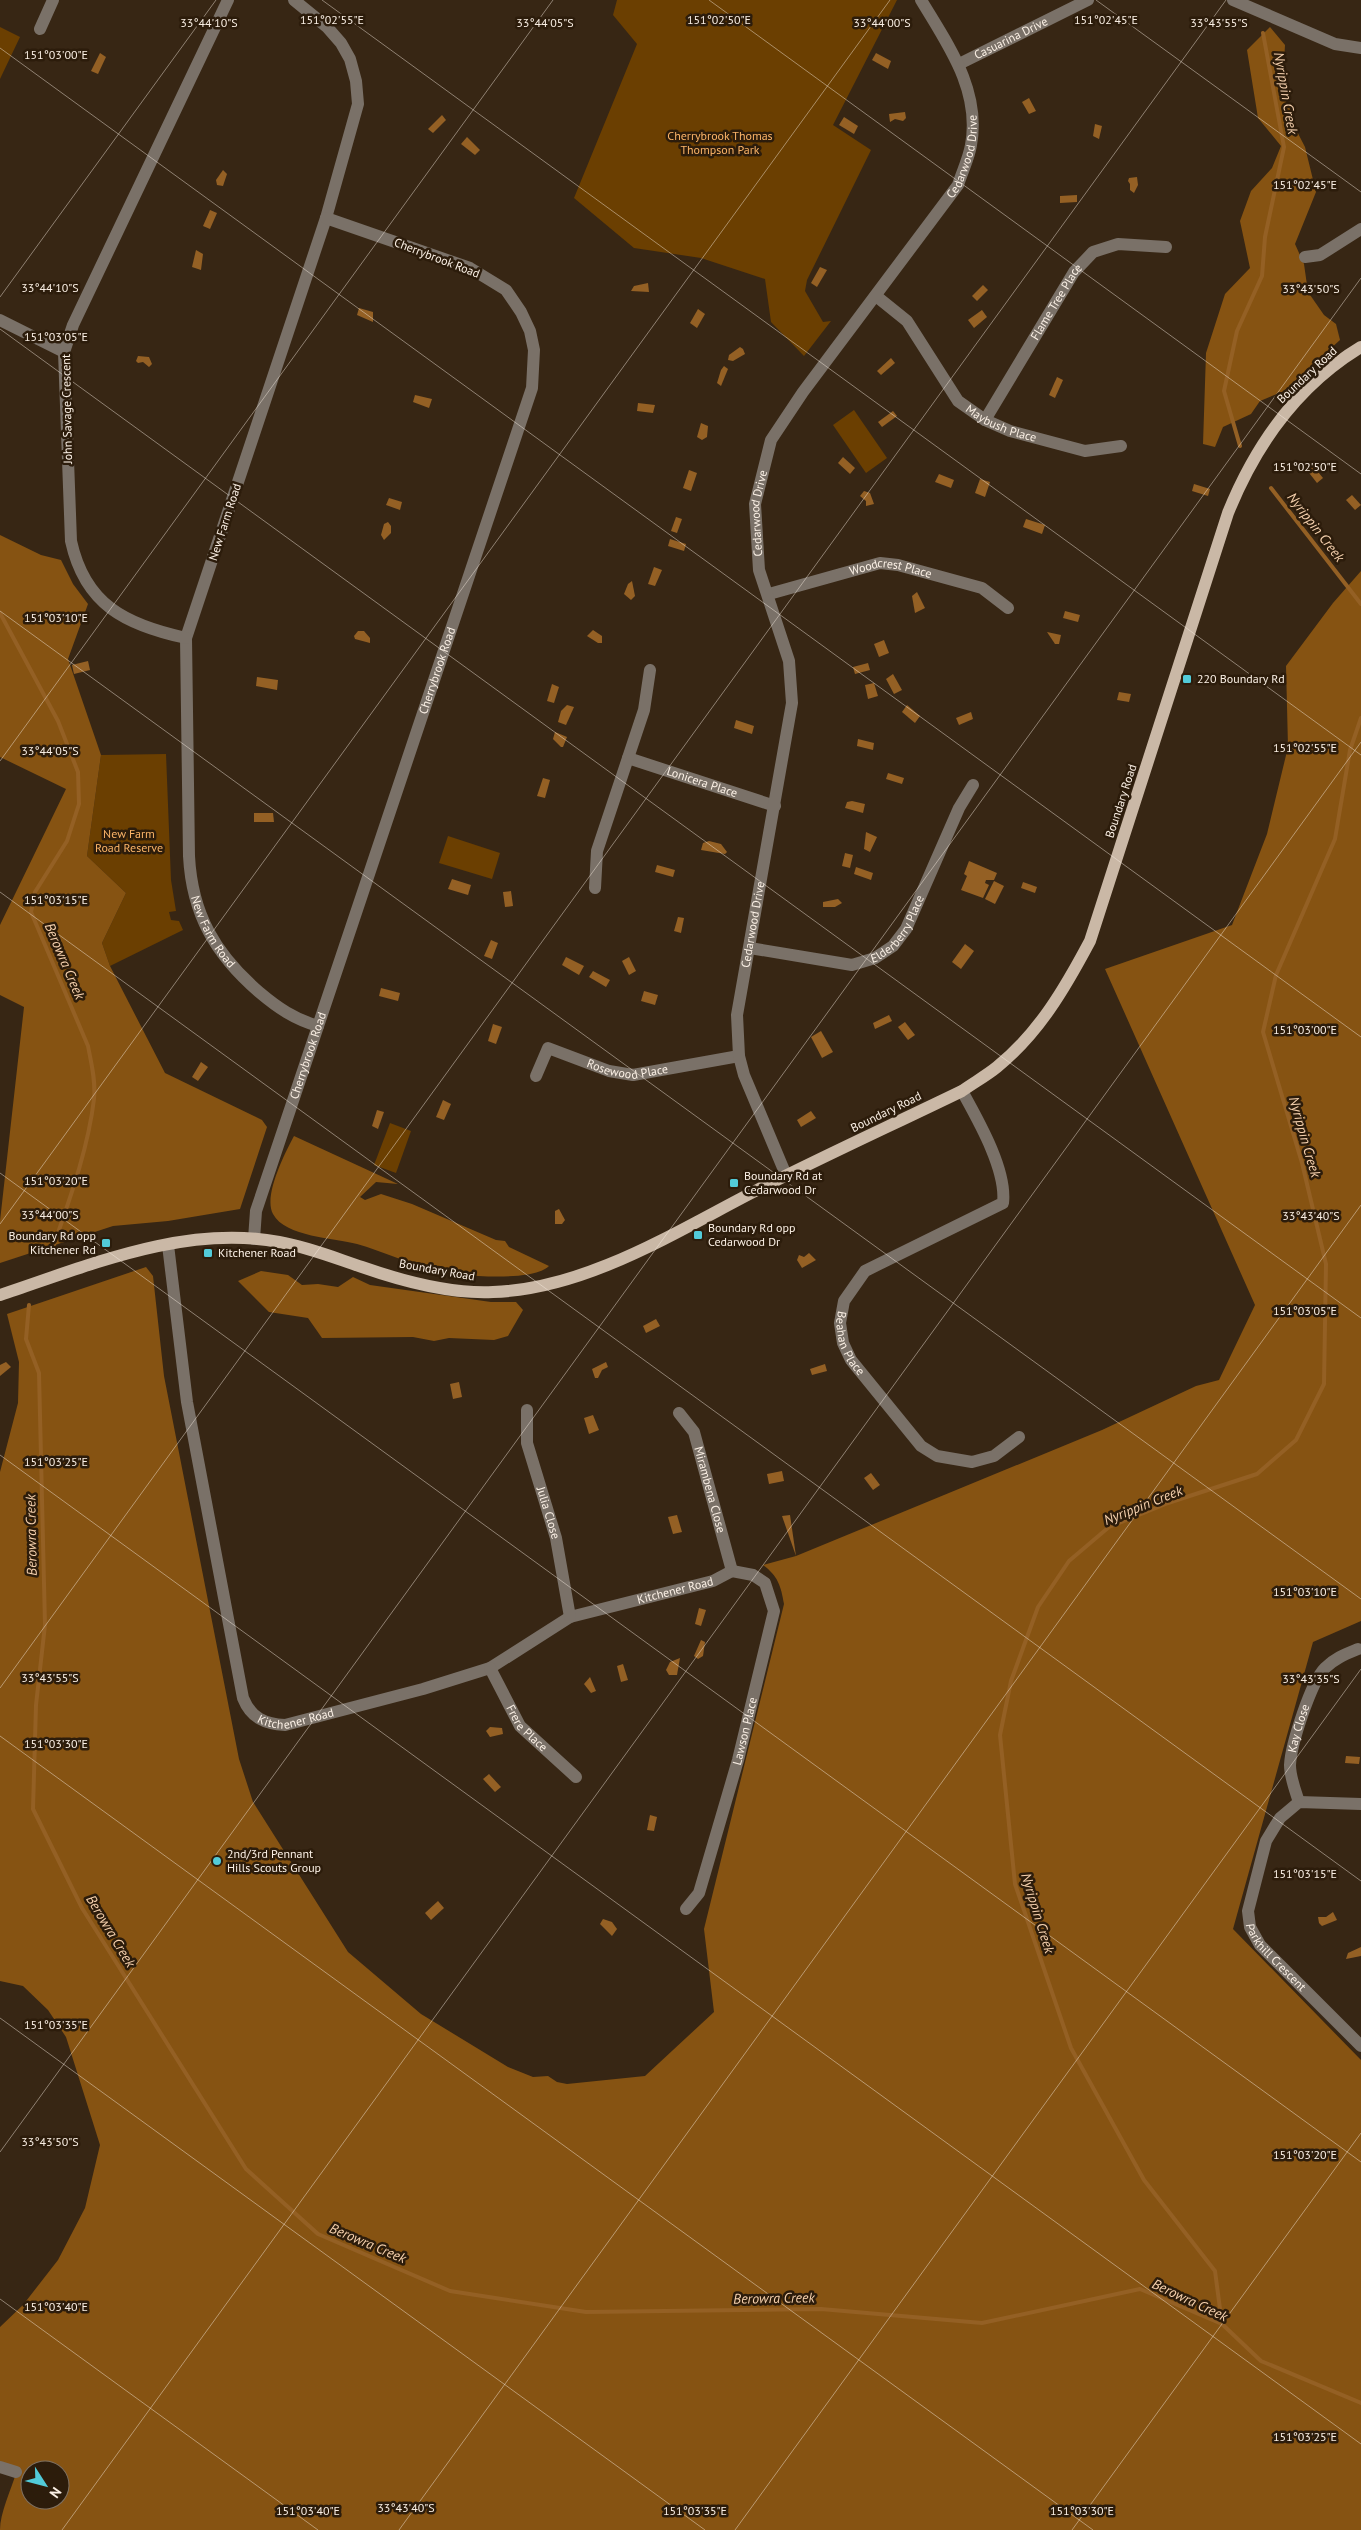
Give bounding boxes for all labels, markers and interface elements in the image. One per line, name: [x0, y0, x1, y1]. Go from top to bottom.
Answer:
text: 151°02'55"E: [300, 12, 364, 27]
text: 151°02'50"E: [687, 12, 751, 27]
text: 151°02'45"E: [1074, 12, 1138, 27]
street label: Casuarina Drive: [972, 13, 1050, 62]
text: 33°44'10"S: [180, 15, 238, 30]
text: 33°44'05"S: [516, 15, 574, 30]
text: 33°44'00"S: [853, 15, 911, 30]
text: 33°43'55"S: [1190, 15, 1248, 30]
text: 151°03'00"E: [24, 47, 88, 62]
water label: Nyrippin Creek: [1270, 50, 1302, 136]
street label: Cedarwood Drive: [943, 114, 980, 201]
park label: Cherrybrook Thomas Thompson Park: [667, 128, 773, 157]
text: 151°02'45"E: [1273, 177, 1337, 192]
street label: Cherrybrook Road: [392, 234, 482, 281]
street label: Flame Tree Place: [1027, 260, 1085, 342]
text: 33°44'10"S: [21, 280, 79, 295]
text: 33°43'50"S: [1282, 281, 1340, 296]
text: 151°03'05"E: [24, 329, 88, 344]
street label: Boundary Road: [1273, 343, 1340, 406]
street label: John Savage Crescent: [58, 354, 75, 465]
street label: Maybush Place: [963, 401, 1038, 445]
text: 151°02'50"E: [1273, 459, 1337, 474]
street label: Cedarwood Drive: [747, 468, 770, 557]
street label: New Farm Road: [205, 481, 244, 562]
water label: Nyrippin Creek: [1283, 489, 1349, 566]
street label: Woodcrest Place: [848, 555, 934, 581]
text: 151°03'10"E: [24, 610, 88, 625]
street label: Cherrybrook Road: [415, 625, 458, 716]
place label: 220 Boundary Rd: [1197, 671, 1285, 686]
marker: 220 Boundary Rd: [1181, 673, 1193, 685]
text: 151°02'55"E: [1273, 740, 1337, 755]
text: 33°44'05"S: [21, 743, 79, 758]
street label: Boundary Road: [1102, 762, 1140, 840]
street label: Lonicera Place: [665, 763, 740, 800]
park label: New Farm Road Reserve: [95, 826, 163, 855]
street label: Cedarwood Drive: [737, 880, 767, 969]
text: 151°03'15"E: [24, 892, 88, 907]
street label: Elderberry Place: [869, 893, 927, 966]
street label: New Farm Road: [188, 894, 239, 971]
water label: Berowra Creek: [41, 920, 89, 1003]
street label: Cherrybrook Road: [286, 1010, 329, 1101]
text: 151°03'00"E: [1273, 1022, 1337, 1037]
street label: Rosewood Place: [585, 1055, 669, 1082]
street label: Boundary Road: [848, 1088, 924, 1135]
water label: Nyrippin Creek: [1285, 1095, 1325, 1180]
place label: Boundary Rd at Cedarwood Dr: [744, 1168, 822, 1197]
text: 151°03'20"E: [24, 1173, 88, 1188]
marker: Boundary Rd at Cedarwood Dr: [728, 1177, 740, 1189]
text: 33°44'00"S: [21, 1207, 79, 1222]
text: 33°43'40"S: [1282, 1208, 1340, 1223]
place label: Boundary Rd opp Cedarwood Dr: [708, 1220, 796, 1249]
place label: Boundary Rd opp Kitchener Rd: [8, 1228, 96, 1257]
marker: Boundary Rd opp Cedarwood Dr: [692, 1229, 704, 1241]
marker: Boundary Rd opp Kitchener Rd: [100, 1237, 112, 1249]
place label: Kitchener Road: [218, 1245, 296, 1260]
marker: Kitchener Road: [202, 1247, 214, 1259]
street label: Boundary Road: [398, 1255, 476, 1284]
text: 151°03'05"E: [1273, 1303, 1337, 1318]
street label: Beahan Place: [833, 1310, 868, 1378]
street label: Mirambena Close: [691, 1445, 729, 1534]
text: 151°03'25"E: [24, 1454, 88, 1469]
water label: Nyrippin Creek: [1101, 1481, 1186, 1529]
street label: Julia Close: [533, 1484, 564, 1541]
water label: Berowra Creek: [21, 1493, 41, 1576]
street label: Kitchener Road: [635, 1573, 715, 1607]
text: 151°03'10"E: [1273, 1584, 1337, 1599]
text: 33°43'55"S: [21, 1670, 79, 1685]
text: 33°43'35"S: [1282, 1671, 1340, 1686]
street label: Lawson Place: [729, 1695, 760, 1767]
street label: Frere Place: [503, 1702, 551, 1754]
street label: Kay Close: [1284, 1702, 1312, 1754]
street label: Kitchener Road: [255, 1705, 335, 1732]
text: 151°03'30"E: [24, 1736, 88, 1751]
place label: 2nd/3rd Pennant Hills Scouts Group: [227, 1846, 321, 1875]
marker: 2nd/3rd Pennant Hills Scouts Group: [211, 1855, 223, 1867]
text: 151°03'15"E: [1273, 1866, 1337, 1881]
water label: Nyrippin Creek: [1017, 1871, 1059, 1956]
water label: Berowra Creek: [82, 1891, 140, 1971]
street label: Parkhill Crescent: [1243, 1923, 1310, 1994]
text: 151°03'35"E: [24, 2017, 88, 2032]
text: 33°43'50"S: [21, 2134, 79, 2149]
text: 151°03'20"E: [1273, 2147, 1337, 2162]
water label: Berowra Creek: [327, 2219, 410, 2267]
water label: Berowra Creek: [1149, 2275, 1231, 2326]
water label: Berowra Creek: [733, 2288, 816, 2308]
text: 151°03'40"E: [24, 2299, 88, 2314]
text: 151°03'25"E: [1273, 2429, 1337, 2444]
north arrow: [20, 2460, 70, 2510]
text: N: [46, 2484, 66, 2502]
text: 33°43'40"S: [377, 2500, 435, 2515]
text: 151°03'40"E: [276, 2503, 340, 2518]
text: 151°03'35"E: [663, 2503, 727, 2518]
text: 151°03'30"E: [1050, 2503, 1114, 2518]

